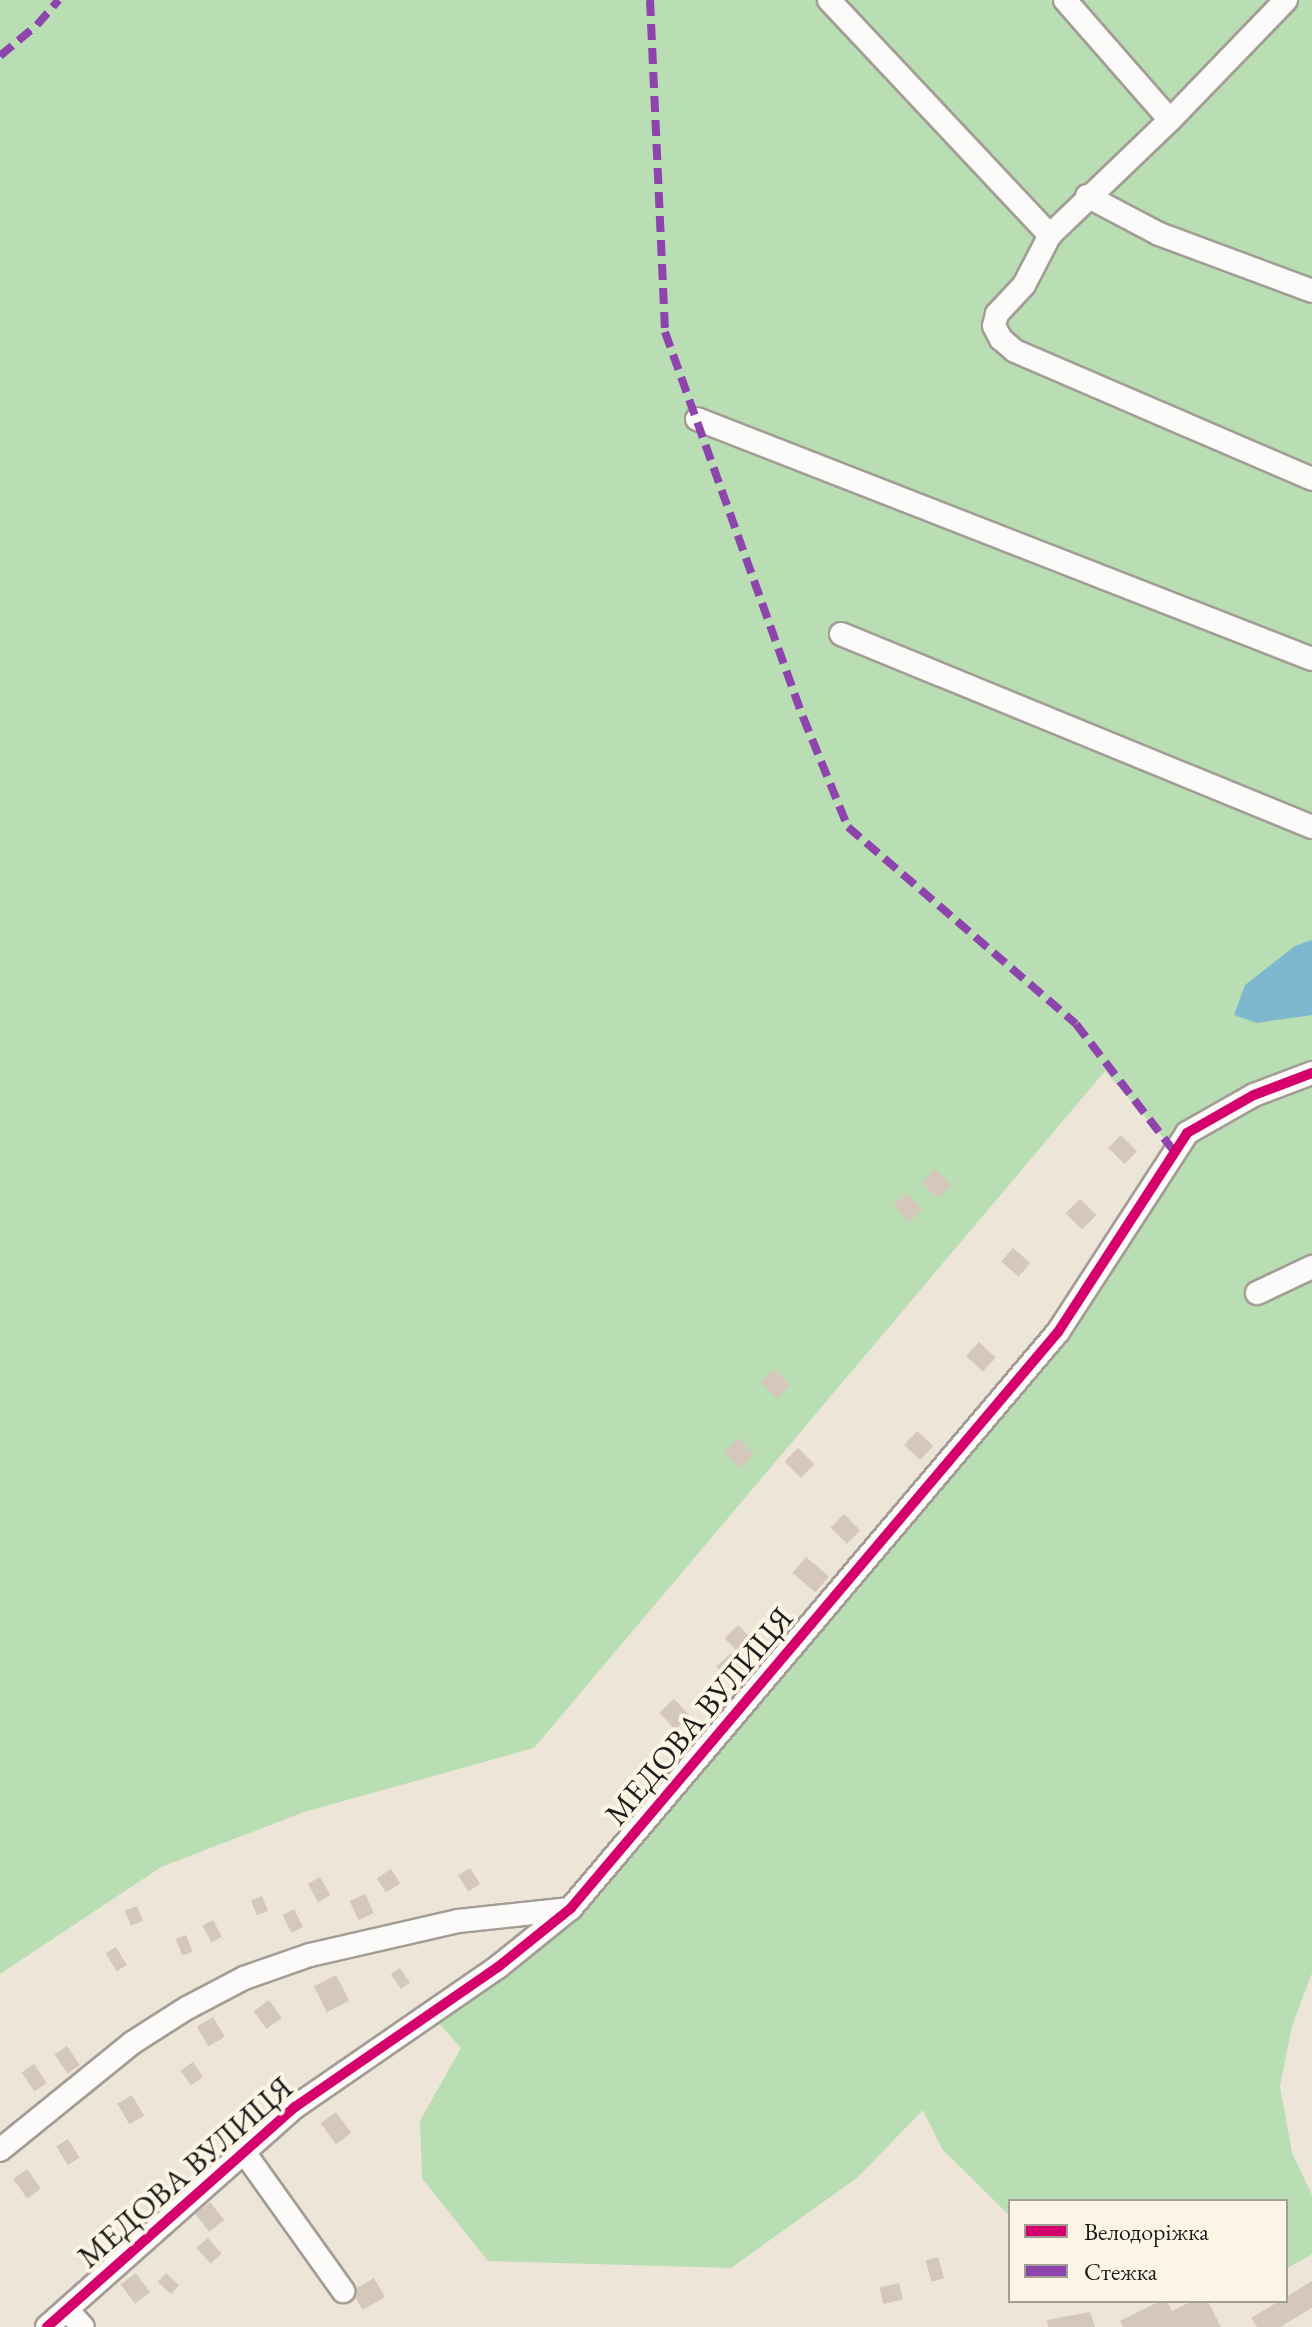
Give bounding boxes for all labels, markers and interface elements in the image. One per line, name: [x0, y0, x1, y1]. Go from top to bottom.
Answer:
street label: МЕДОВА ВУЛИЦЯ: [597, 1599, 801, 1833]
street label: МЕДОВА ВУЛИЦЯ: [70, 2068, 300, 2276]
legend: [1008, 2199, 1288, 2303]
text: Велодоріжка: [1084, 2216, 1209, 2247]
text: Стежка: [1084, 2256, 1157, 2287]

